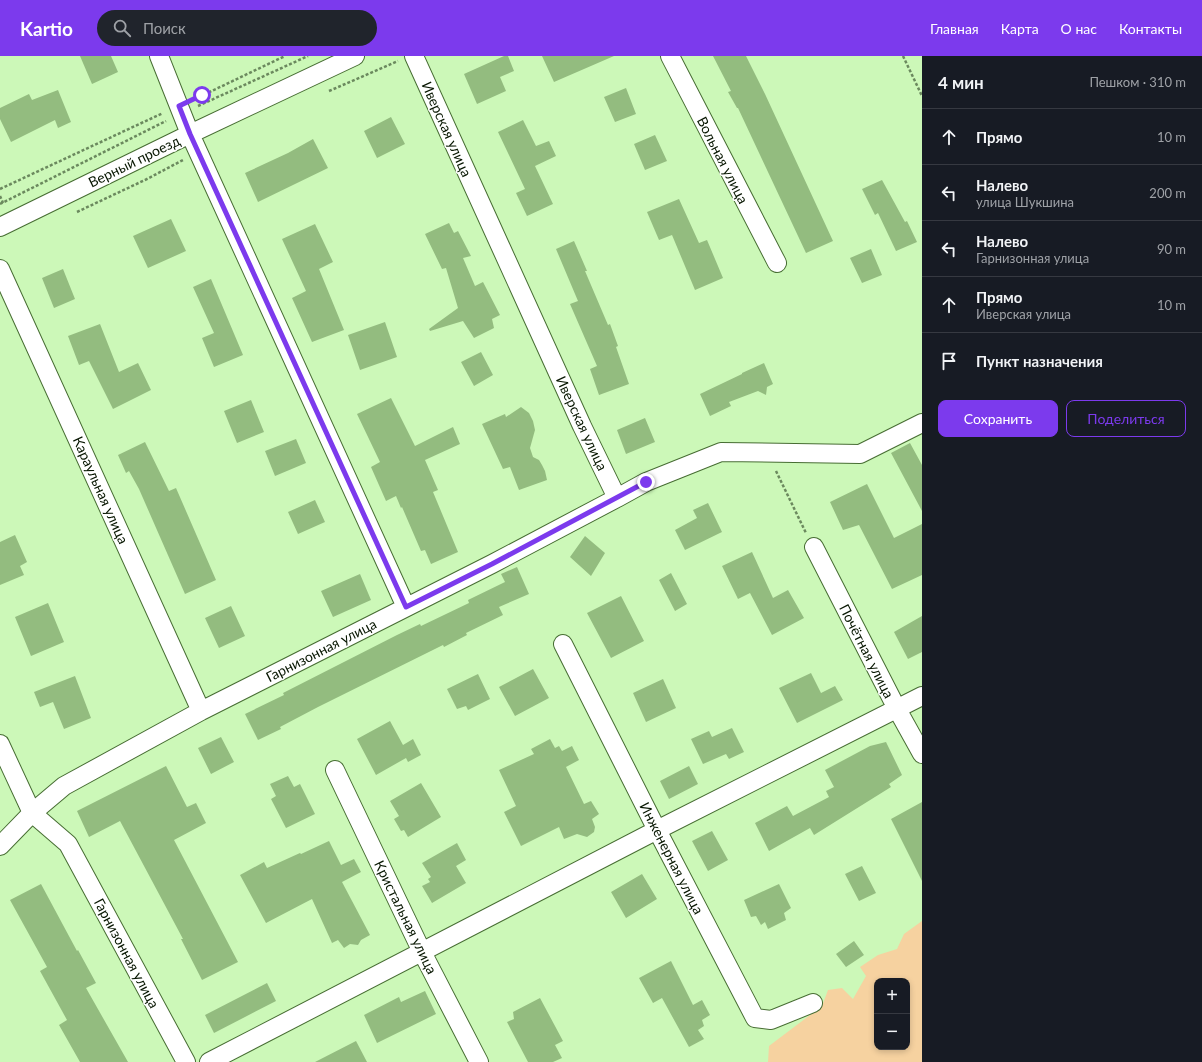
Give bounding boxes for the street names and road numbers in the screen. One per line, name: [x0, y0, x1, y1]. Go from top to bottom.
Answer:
street label: Иверская улица: [418, 79, 476, 179]
street label: Вольная улица: [694, 114, 752, 206]
street label: Верный проезд: [85, 131, 183, 191]
street label: Иверская улица: [553, 373, 611, 473]
street label: Караульная улица: [70, 434, 132, 546]
street label: Почётная улица: [836, 601, 898, 701]
street label: Гарнизонная улица: [263, 615, 379, 685]
street label: Инженерная улица: [636, 799, 708, 917]
street label: Кристальная улица: [371, 857, 441, 977]
street label: Гарнизонная улица: [91, 895, 163, 1011]

